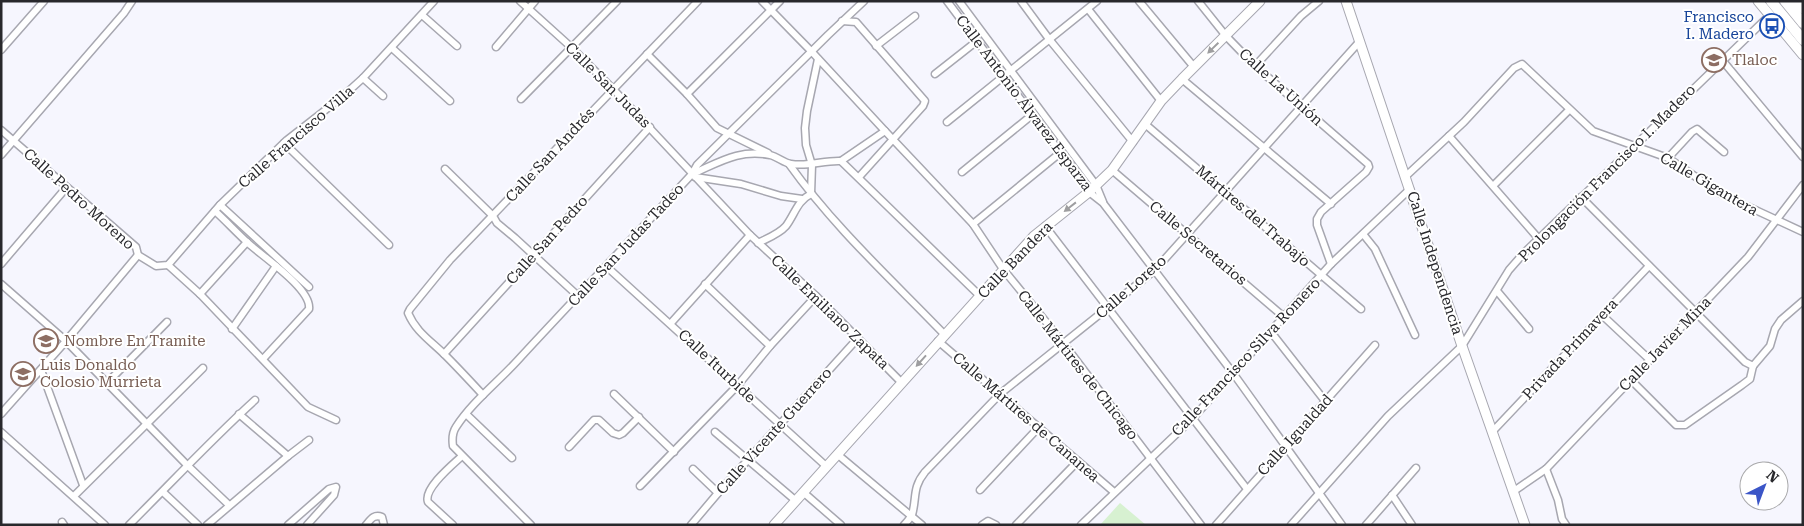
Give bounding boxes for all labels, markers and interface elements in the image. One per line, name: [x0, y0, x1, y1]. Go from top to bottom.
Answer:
place label: Francisco I. Madero: [1683, 8, 1754, 43]
street label: Calle Antonio Álvarez Esparza: [952, 12, 1096, 194]
bus stop icon: Francisco I. Madero: [1759, 13, 1785, 39]
street label: Calle San Judas: [561, 38, 655, 132]
one-way arrow: [1208, 42, 1220, 54]
street label: Calle La Unión: [1235, 45, 1327, 130]
school or university icon: Tlaloc: [1701, 47, 1727, 73]
place label: Tlaloc: [1732, 51, 1777, 69]
street label: Prolongación Francisco I. Madero: [1515, 81, 1699, 265]
street label: Calle Francisco Villa: [235, 82, 357, 192]
street label: Calle San Andrés: [502, 104, 598, 206]
street label: Calle Pedro Moreno: [20, 144, 138, 254]
street label: Calle Gigantera: [1657, 149, 1761, 219]
street label: Mártires del Trabajo: [1192, 161, 1314, 271]
street label: Calle San Judas Tadeo: [564, 180, 688, 310]
street label: Calle Independencia: [1403, 189, 1467, 337]
street label: Calle San Pedro: [502, 192, 592, 288]
street label: Calle Secretarios: [1146, 197, 1250, 289]
one-way arrow: [1064, 201, 1077, 212]
street label: Calle Bandera: [974, 218, 1056, 302]
street label: Calle Emiliano Zapata: [767, 251, 893, 373]
street label: Calle Loreto: [1092, 251, 1170, 323]
street label: Calle Francisco Silva Romero: [1168, 274, 1324, 440]
street label: Calle Mártires de Chicago: [1014, 287, 1142, 443]
street label: Calle Javier Mina: [1615, 293, 1715, 395]
street label: Privada Primavera: [1519, 295, 1621, 403]
street label: Calle Iturbide: [675, 326, 759, 406]
school or university icon: Nombre En Tramite: [33, 328, 59, 354]
place label: Nombre En Tramite: [64, 332, 206, 350]
street label: Calle Mártires de Cananea: [949, 348, 1103, 486]
one-way arrow: [915, 354, 926, 367]
place label: Luis Donaldo Colosio Murrieta: [40, 356, 161, 391]
school or university icon: Luis Donaldo Colosio Murrieta: [10, 361, 36, 387]
street label: Calle Vicente Guerrero: [712, 364, 836, 498]
street label: Calle Igualdad: [1254, 390, 1337, 480]
north arrow: [1739, 461, 1789, 511]
text: N: [1763, 467, 1782, 486]

